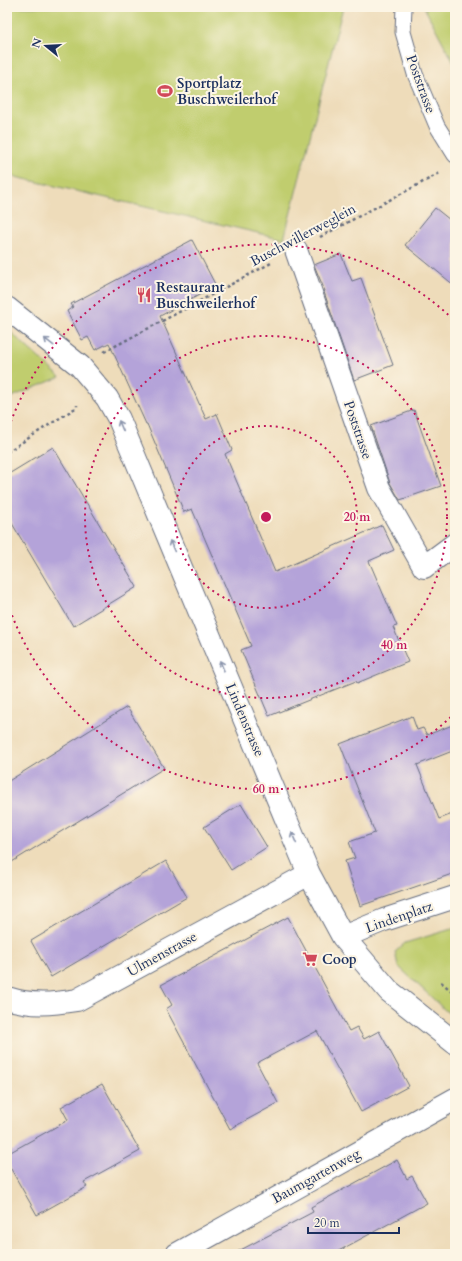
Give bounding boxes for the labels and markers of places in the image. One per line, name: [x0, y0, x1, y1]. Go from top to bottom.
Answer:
place label: Sportplatz Buschweilerhof: [177, 74, 278, 109]
sports icon: Sportplatz Buschweilerhof: [156, 82, 174, 100]
place label: Restaurant Buschweilerhof: [156, 278, 257, 313]
restaurant icon: Restaurant Buschweilerhof: [135, 286, 153, 304]
centre of rings: [259, 510, 273, 524]
supermarket icon: Coop: [301, 950, 319, 968]
place label: Coop: [322, 950, 357, 969]

